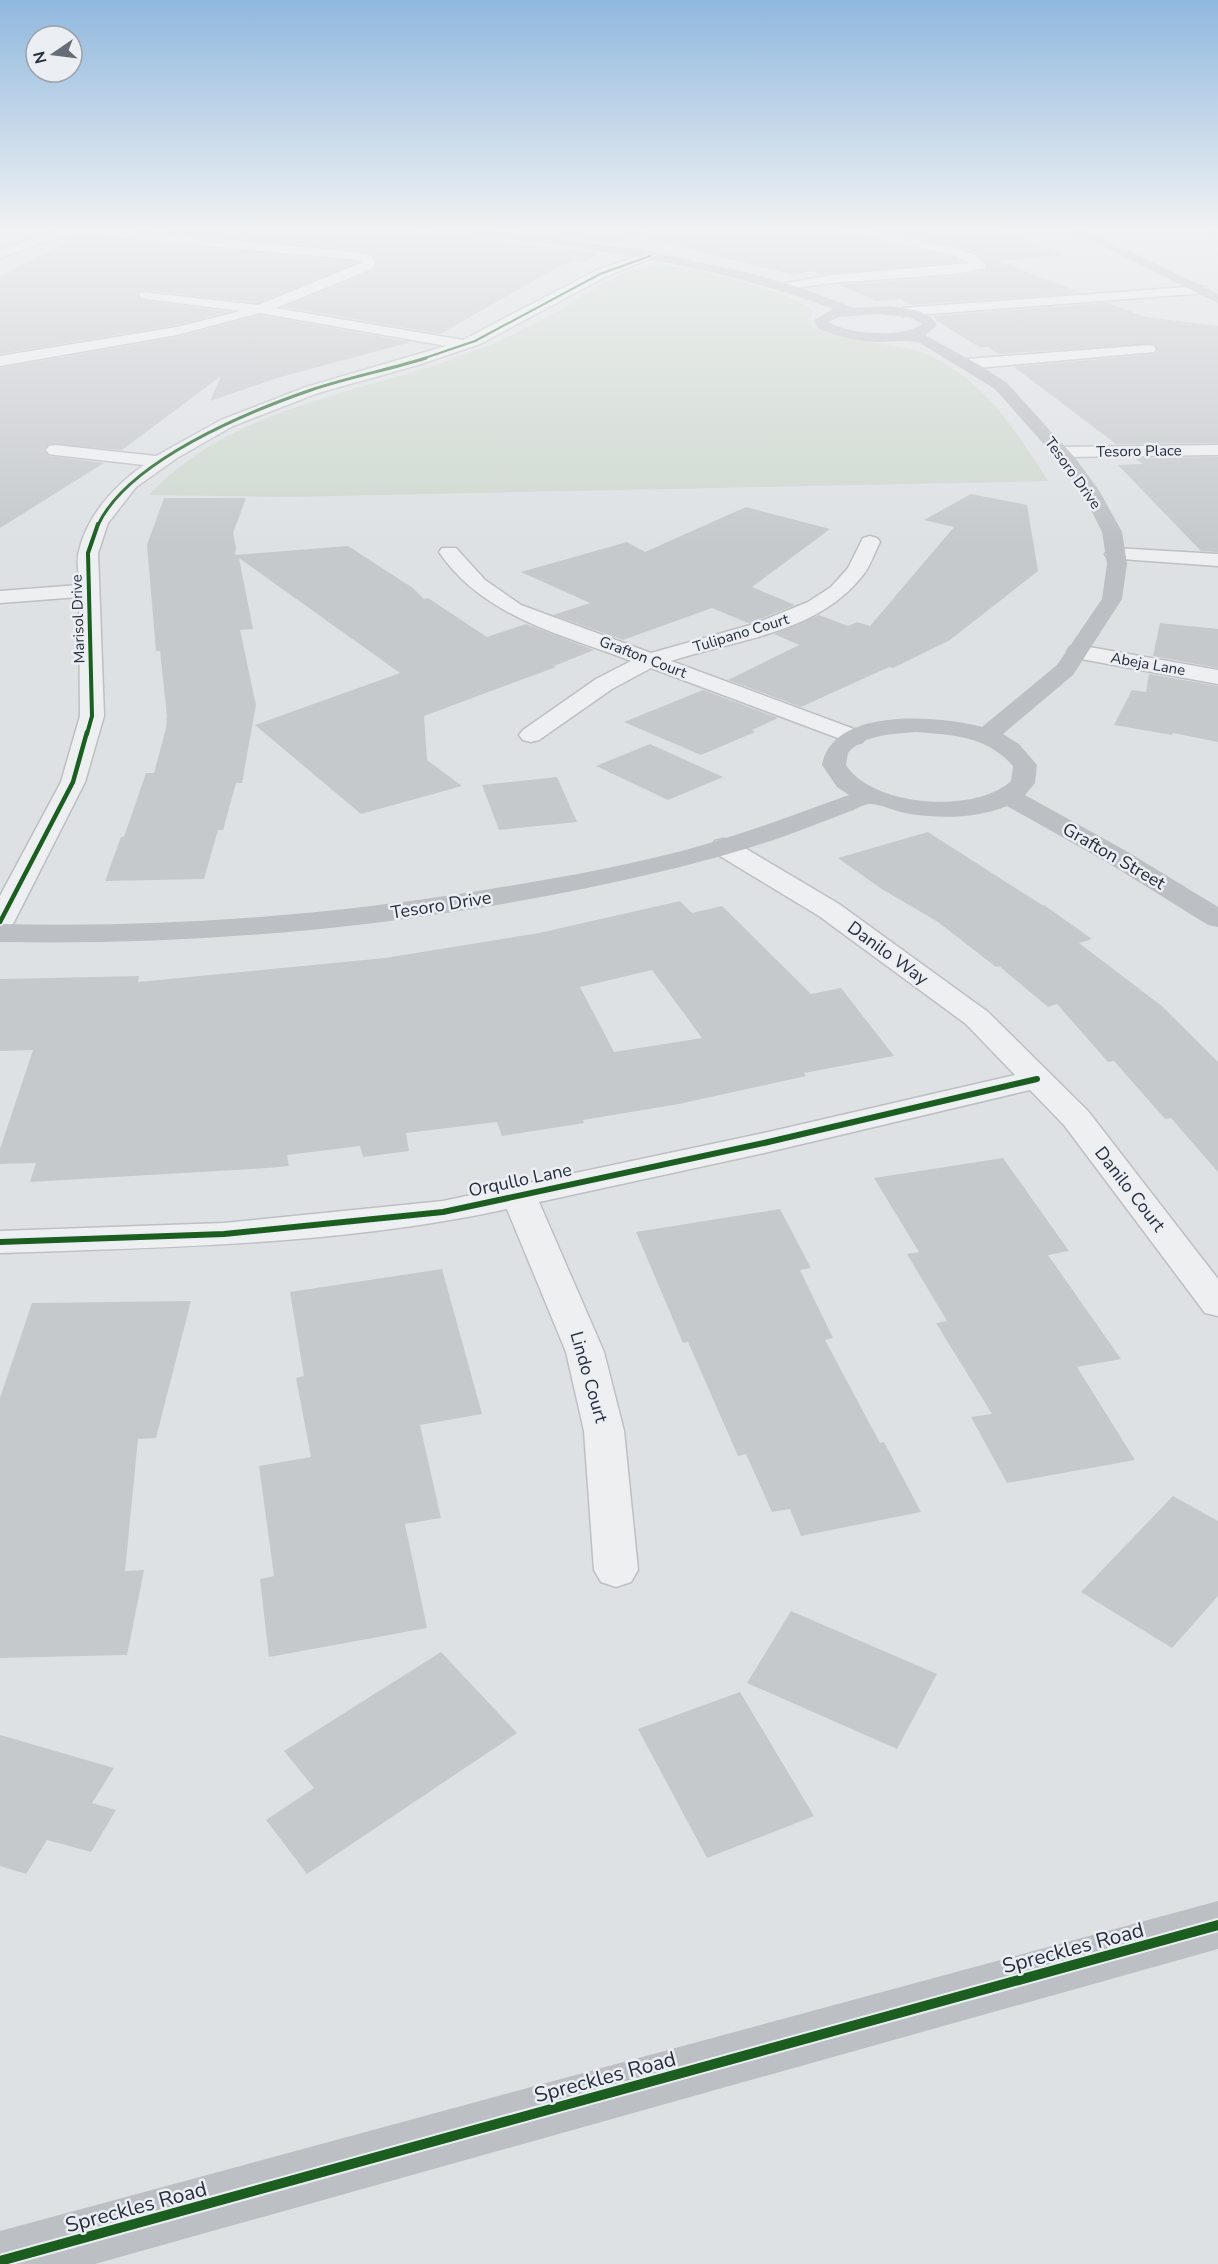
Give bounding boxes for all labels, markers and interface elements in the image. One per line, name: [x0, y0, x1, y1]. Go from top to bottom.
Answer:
north arrow: [24, 24, 84, 84]
text: N: [28, 49, 53, 66]
street label: Tesoro Drive: [1040, 433, 1106, 513]
street label: Tesoro Place: [1096, 440, 1182, 462]
street label: Marisol Drive: [66, 574, 90, 664]
street label: Tulipano Court: [691, 609, 792, 657]
street label: Grafton Court: [596, 631, 690, 683]
street label: Abeja Lane: [1109, 648, 1187, 680]
street label: Grafton Street: [1058, 817, 1170, 895]
street label: Tesoro Drive: [389, 885, 493, 925]
street label: Danilo Way: [843, 915, 934, 991]
street label: Danilo Court: [1089, 1141, 1171, 1237]
street label: Orqullo Lane: [466, 1157, 574, 1203]
street label: Lindo Court: [564, 1328, 614, 1426]
street label: Spreckles Road: [999, 1916, 1147, 1980]
street label: Spreckles Road: [531, 2045, 679, 2109]
street label: Spreckles Road: [62, 2175, 210, 2239]

